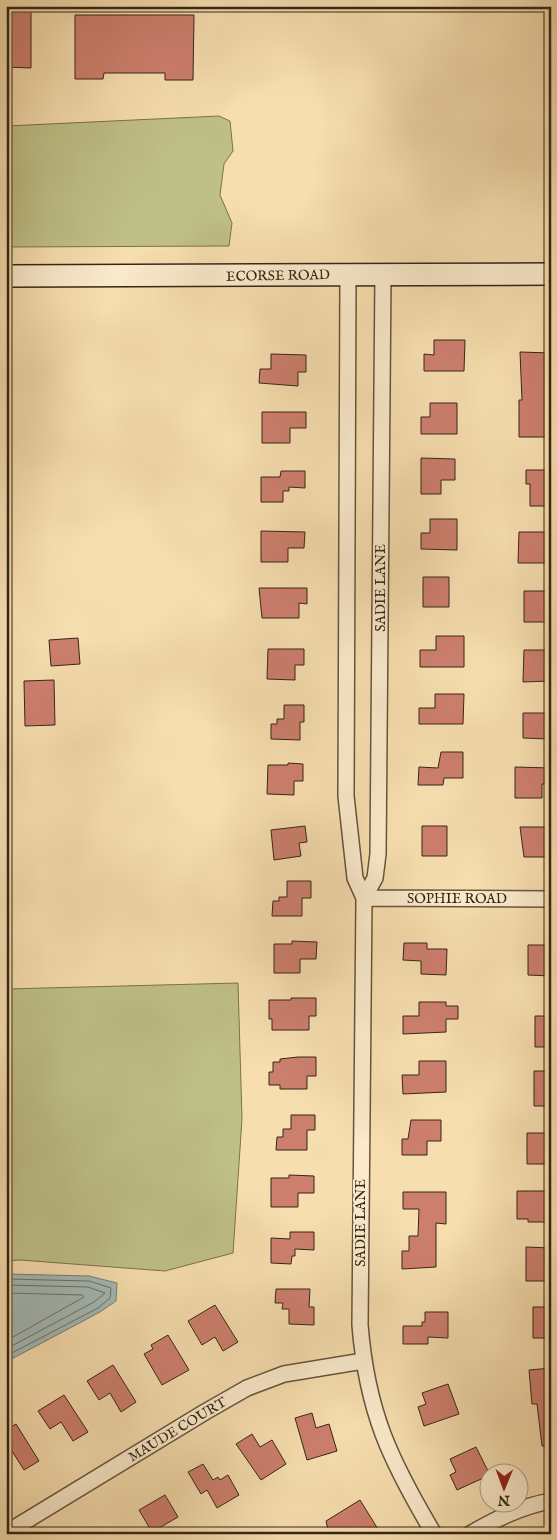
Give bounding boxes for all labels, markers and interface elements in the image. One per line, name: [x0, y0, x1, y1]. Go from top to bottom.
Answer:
street label: ECORSE ROAD: [226, 266, 330, 286]
street label: SADIE LANE: [372, 544, 390, 632]
street label: SOPHIE ROAD: [407, 890, 507, 908]
street label: SADIE LANE: [352, 1179, 370, 1267]
street label: MAUDE COURT: [125, 1393, 231, 1466]
north arrow: [480, 1462, 530, 1512]
text: N: [498, 1491, 511, 1509]

